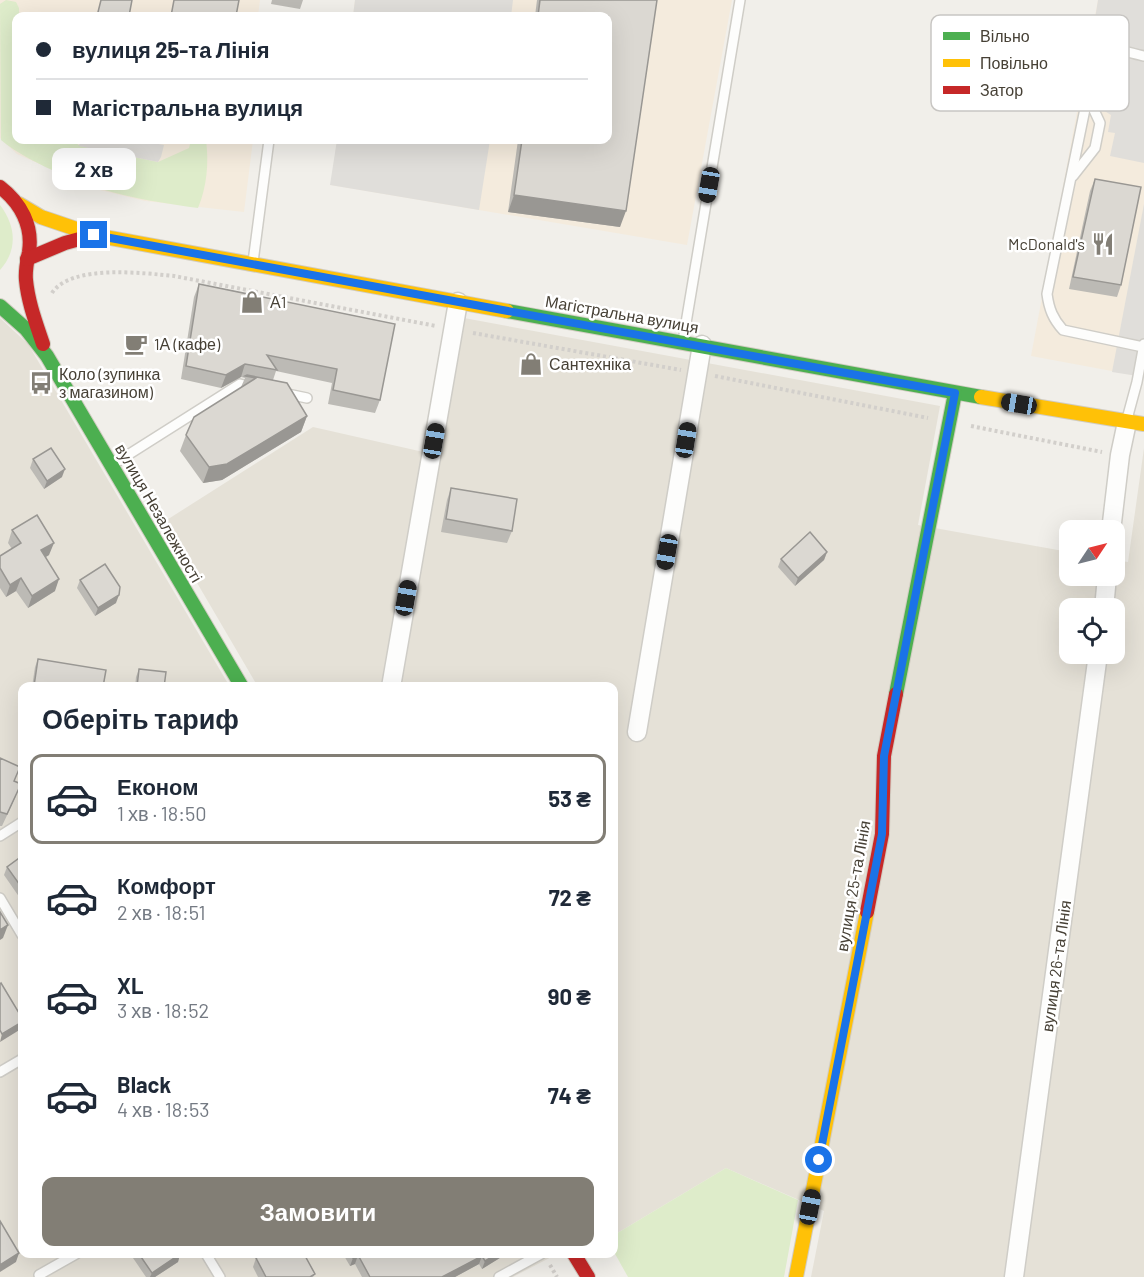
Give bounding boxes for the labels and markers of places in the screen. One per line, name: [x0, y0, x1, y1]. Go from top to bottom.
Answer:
restaurant icon: McDonald's: [1090, 231, 1116, 257]
place label: McDonald's: [1008, 234, 1085, 253]
shop icon: А1: [239, 289, 265, 315]
place label: А1: [270, 292, 286, 311]
cafe icon: 1А (кафе): [123, 331, 149, 357]
place label: 1А (кафе): [154, 334, 221, 353]
shop icon: Сантехніка: [518, 351, 544, 377]
place label: Сантехніка: [549, 354, 631, 373]
place label: Коло (зупинка з магазином): [59, 364, 161, 401]
bus stop icon: Коло (зупинка з магазином): [28, 370, 54, 396]

